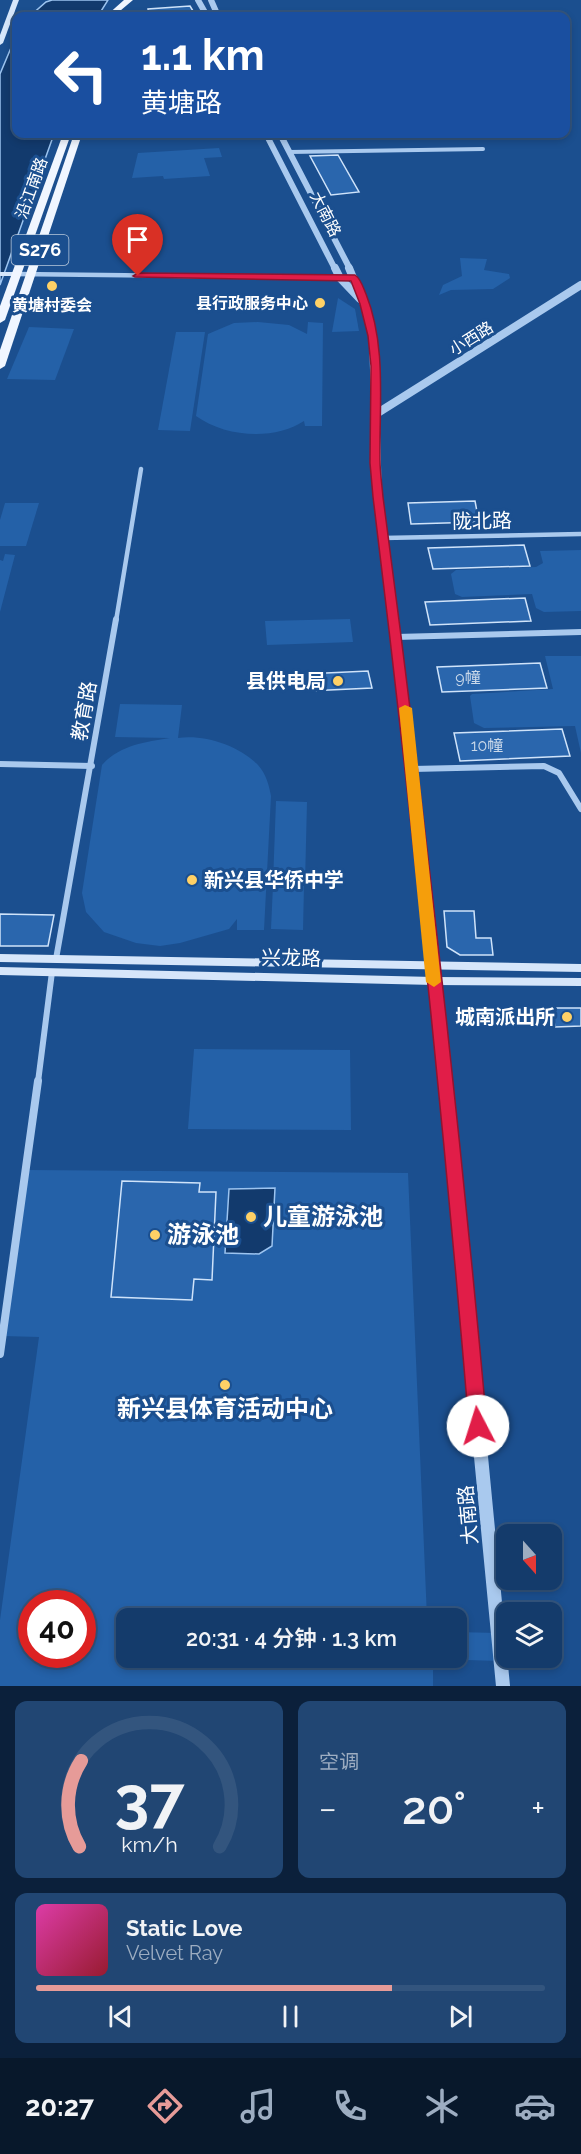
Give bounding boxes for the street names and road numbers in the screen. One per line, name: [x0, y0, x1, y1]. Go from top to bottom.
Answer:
street label: 沿江南路: [12, 155, 51, 221]
street label: 大南路: [306, 189, 345, 240]
road number: S276: [12, 235, 68, 265]
street label: 小西路: [446, 318, 497, 359]
street label: 陇北路: [452, 508, 512, 534]
street label: 教育路: [67, 679, 101, 743]
street label: 兴龙路: [261, 945, 321, 971]
street label: 大南路: [453, 1484, 483, 1546]

